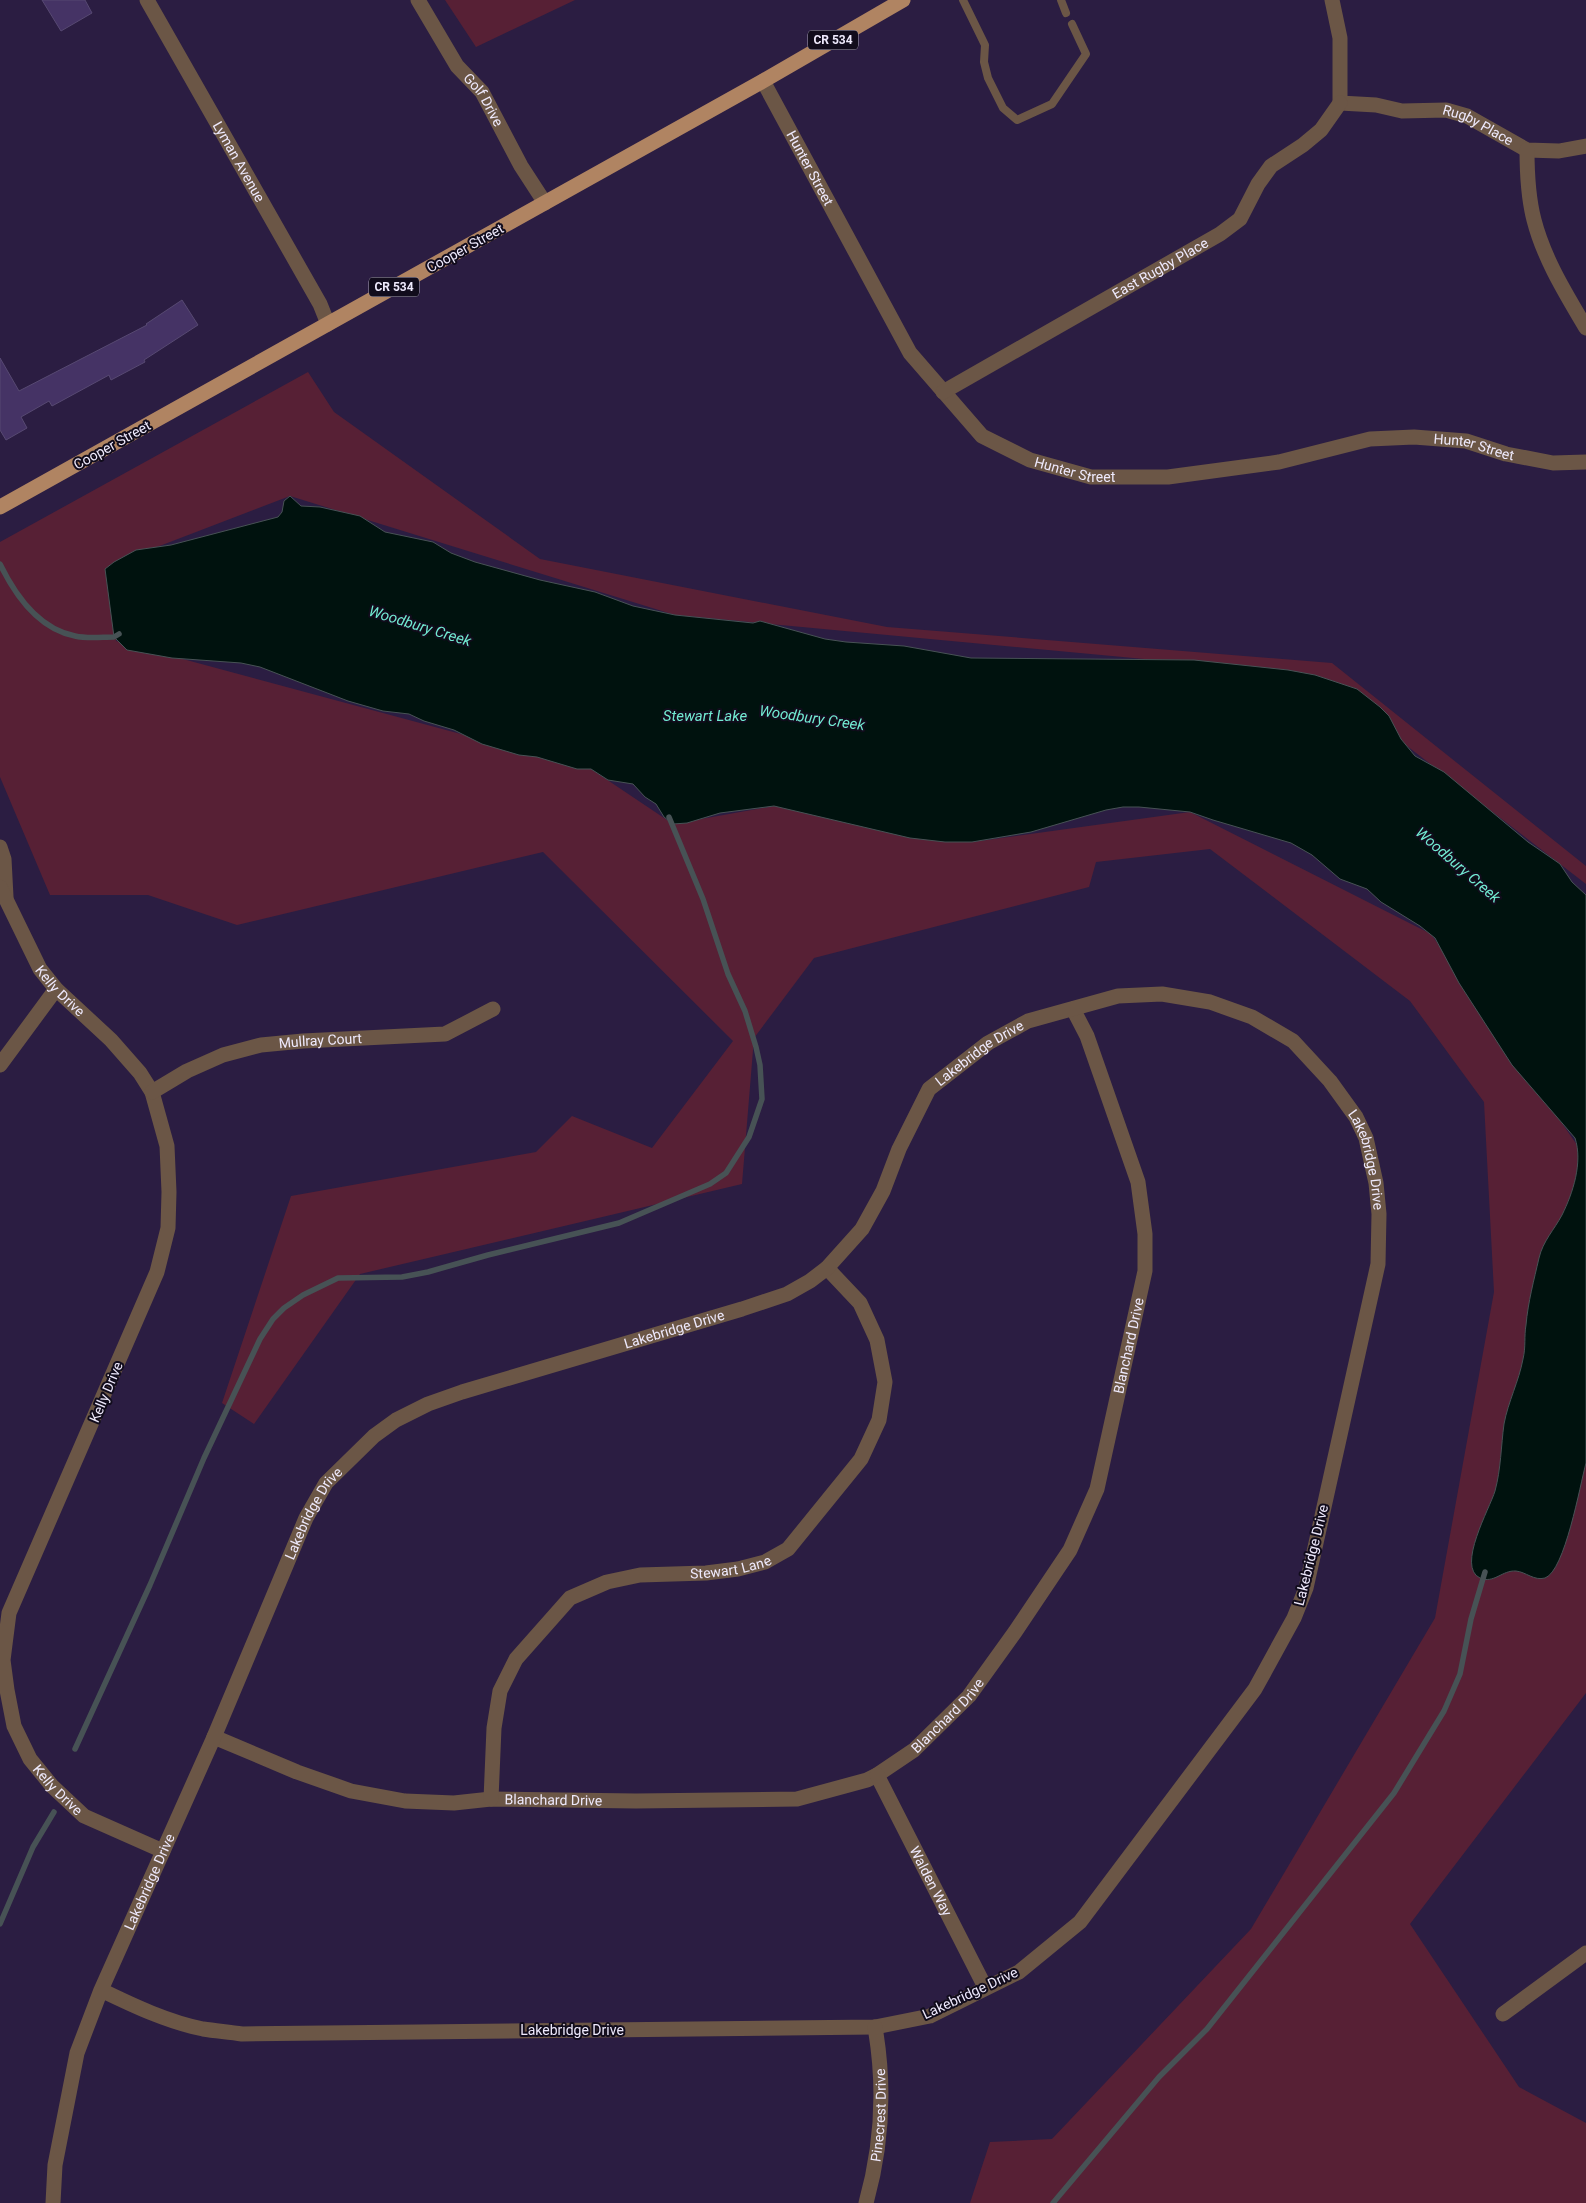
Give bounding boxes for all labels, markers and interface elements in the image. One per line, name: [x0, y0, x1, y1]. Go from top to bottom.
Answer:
road number: CR 534: [808, 30, 858, 50]
street label: Golf Drive: [460, 70, 507, 129]
street label: Rugby Place: [1441, 101, 1516, 149]
street label: Lyman Avenue: [210, 118, 268, 205]
street label: Hunter Street: [783, 128, 837, 209]
street label: Cooper Street: [424, 220, 507, 276]
street label: East Rugby Place: [1109, 235, 1211, 302]
road number: CR 534: [369, 278, 419, 296]
street label: Cooper Street: [71, 417, 154, 473]
street label: Hunter Street: [1433, 431, 1516, 463]
street label: Hunter Street: [1033, 454, 1116, 485]
water label: Woodbury Creek: [367, 602, 474, 650]
water label: Woodbury Creek: [758, 702, 867, 734]
water label: Stewart Lake: [663, 707, 747, 725]
water label: Woodbury Creek: [1412, 823, 1505, 907]
street label: Kelly Drive: [32, 962, 88, 1020]
street label: Lakebridge Drive: [932, 1017, 1026, 1089]
street label: Mullray Court: [278, 1030, 363, 1051]
street label: Lakebridge Drive: [1345, 1106, 1387, 1211]
street label: Blanchard Drive: [1110, 1296, 1147, 1395]
street label: Lakebridge Drive: [622, 1307, 726, 1352]
street label: Kelly Drive: [86, 1359, 126, 1425]
street label: Lakebridge Drive: [282, 1464, 345, 1562]
street label: Lakebridge Drive: [1291, 1503, 1331, 1607]
street label: Stewart Lane: [690, 1552, 774, 1581]
street label: Blanchard Drive: [908, 1675, 987, 1756]
street label: Kelly Drive: [30, 1761, 86, 1818]
street label: Blanchard Drive: [505, 1791, 602, 1809]
street label: Lakebridge Drive: [121, 1831, 178, 1933]
street label: Walden Way: [907, 1843, 956, 1919]
street label: Lakebridge Drive: [920, 1964, 1020, 2022]
street label: Lakebridge Drive: [520, 2022, 624, 2038]
street label: Pinecrest Drive: [867, 2068, 889, 2163]

